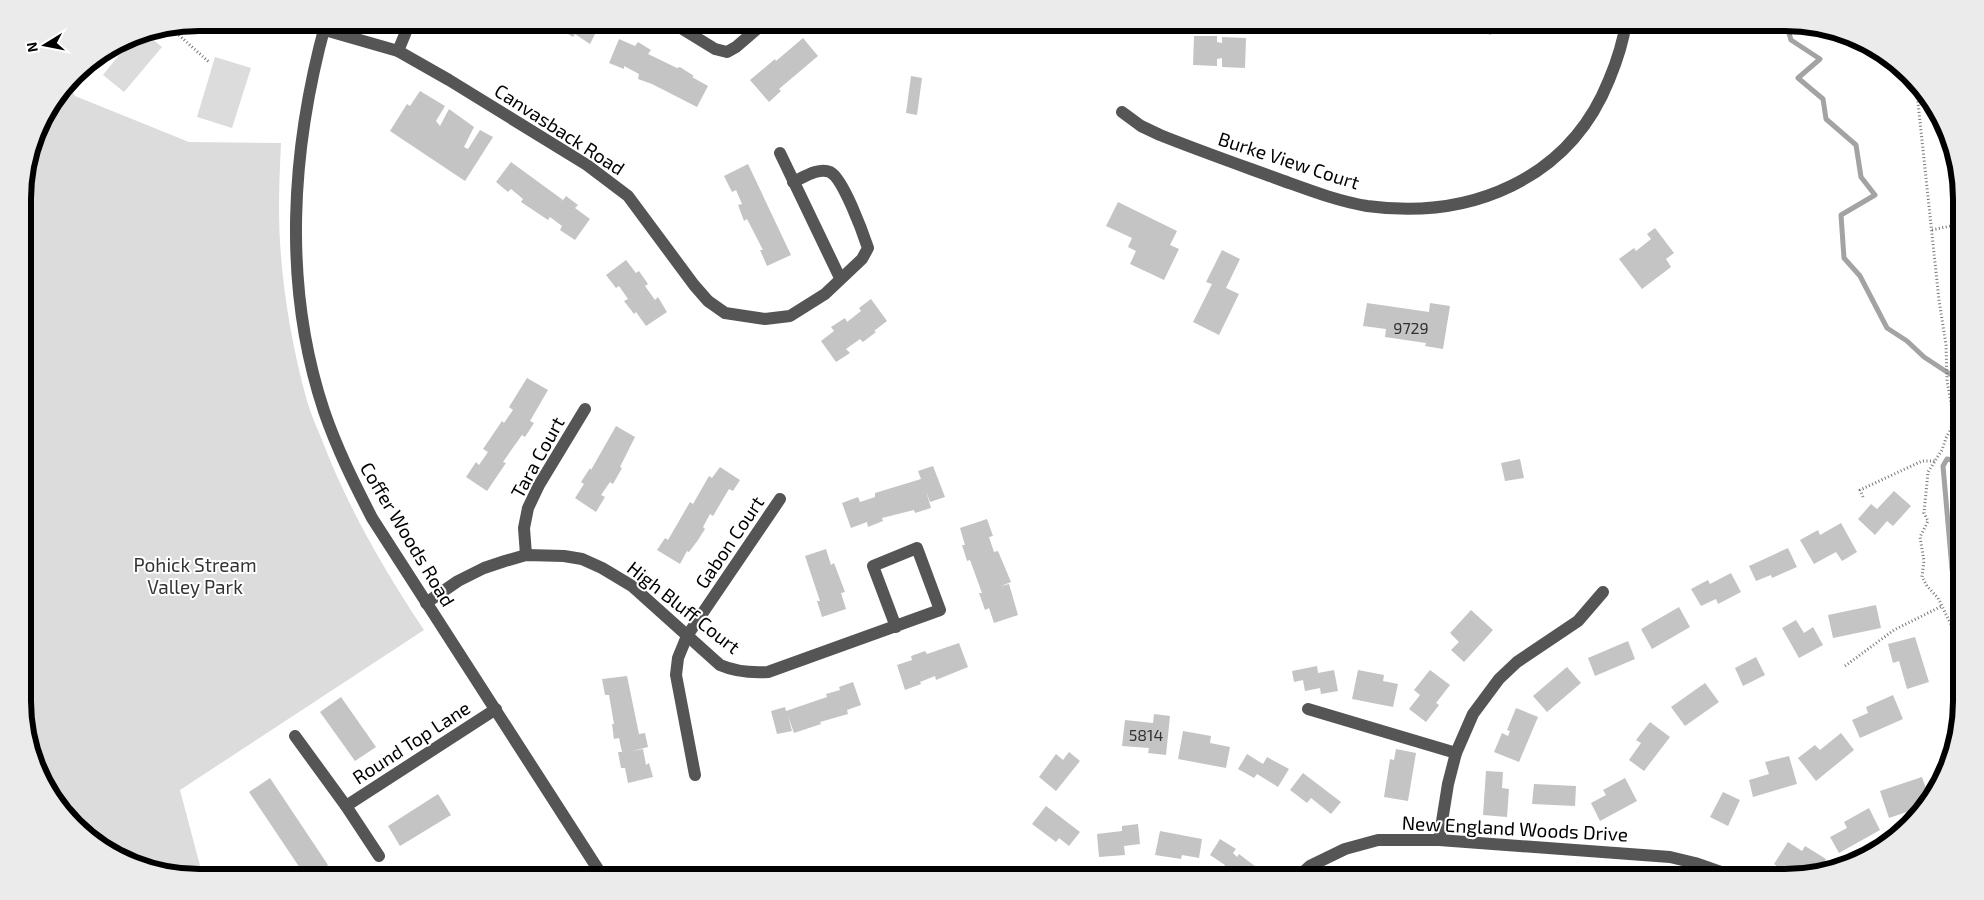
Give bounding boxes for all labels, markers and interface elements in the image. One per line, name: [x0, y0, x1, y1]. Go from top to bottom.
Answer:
north arrow: [20, 20, 70, 70]
text: N: [22, 41, 41, 54]
street label: Canvasback Road: [491, 78, 629, 180]
street label: Burke View Court: [1216, 126, 1362, 194]
house number: 9729: [1393, 318, 1429, 337]
street label: Tara Court: [505, 412, 569, 502]
street label: Coffer Woods Road: [356, 458, 460, 610]
street label: Gabon Court: [690, 491, 768, 593]
park label: Pohick Stream Valley Park: [133, 553, 257, 598]
street label: High Bluff Court: [623, 556, 745, 658]
street label: Round Top Lane: [348, 695, 474, 789]
house number: 5814: [1129, 725, 1163, 744]
street label: New England Woods Drive: [1401, 811, 1629, 845]

